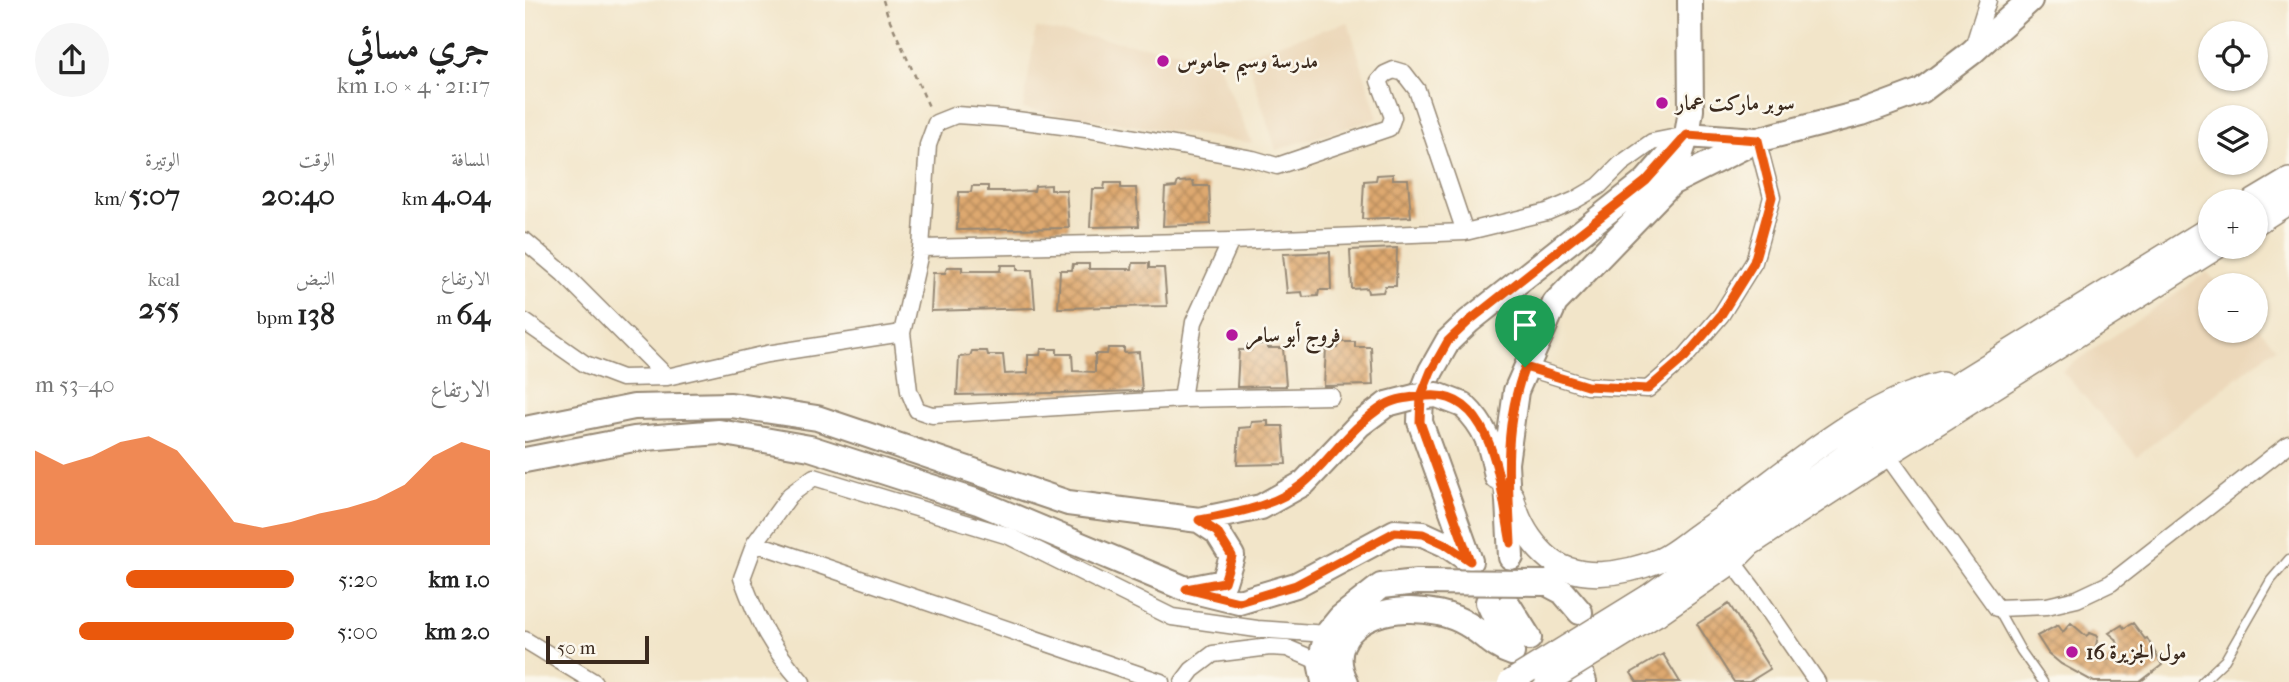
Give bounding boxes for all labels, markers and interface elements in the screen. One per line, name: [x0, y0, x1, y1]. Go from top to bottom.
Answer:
map controls: [2198, 21, 2268, 343]
button: locate: [2198, 21, 2268, 91]
button: share: [35, 23, 109, 97]
text: جري مسائي: [346, 23, 490, 68]
place label: مدرسة وسيم جاموس: [1177, 49, 1318, 82]
marker: مدرسة وسيم جاموس: [1155, 53, 1171, 69]
text: 21:17 · 4 × 1.0 km: [337, 72, 490, 99]
place label: سوبر ماركت عمار: [1674, 91, 1795, 116]
marker: سوبر ماركت عمار: [1654, 95, 1670, 111]
button: layers: [2198, 105, 2268, 175]
text: الوتيرة: [145, 149, 180, 171]
text: الوقت: [299, 149, 335, 171]
text: المسافة: [451, 149, 490, 171]
text: 5:07: [129, 178, 180, 213]
text: 20:40: [261, 178, 335, 213]
text: 4.04: [432, 178, 490, 213]
text: /km: [94, 188, 129, 210]
text: km: [402, 188, 432, 210]
button: +: [2198, 189, 2268, 259]
text: النبض: [296, 268, 335, 290]
text: الارتفاع: [441, 268, 490, 290]
text: kcal: [148, 269, 180, 291]
button: −: [2198, 273, 2268, 343]
text: 255: [139, 291, 180, 326]
pin: [1495, 295, 1555, 367]
text: 138: [297, 297, 335, 332]
text: 64: [456, 297, 490, 332]
icon: arrive: [1506, 306, 1544, 344]
text: bpm: [257, 307, 297, 329]
text: m: [436, 307, 456, 329]
place label: فروج أبو سامر: [1246, 321, 1341, 354]
marker: فروج أبو سامر: [1224, 327, 1240, 343]
text: 40–53 m: [35, 371, 115, 398]
text: الارتفاع: [430, 376, 490, 403]
text: 5:20: [338, 566, 378, 593]
text: 1.0 km: [429, 566, 490, 593]
text: 5:00: [337, 618, 378, 645]
text: 2.0 km: [425, 618, 490, 645]
scale bar: [546, 633, 649, 665]
text: 50 m: [557, 637, 596, 659]
place label: مول الجزيرة 16: [2086, 640, 2187, 666]
marker: مول الجزيرة 16: [2064, 644, 2080, 660]

